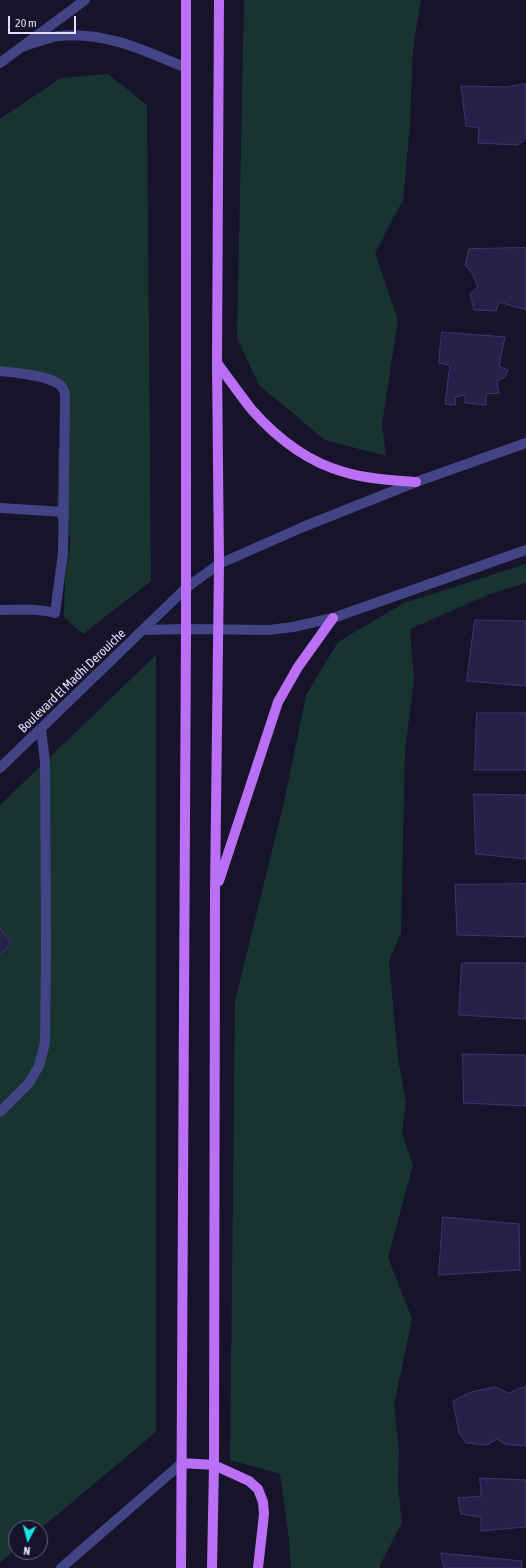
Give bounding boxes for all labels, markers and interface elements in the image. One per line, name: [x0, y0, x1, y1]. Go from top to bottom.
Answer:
scale bar: [10, 8, 78, 34]
text: 20 m: [15, 16, 37, 30]
street label: Boulevard El Madhi Derouiche: [15, 626, 129, 736]
north arrow: [8, 1520, 48, 1560]
text: N: [23, 1545, 31, 1557]

